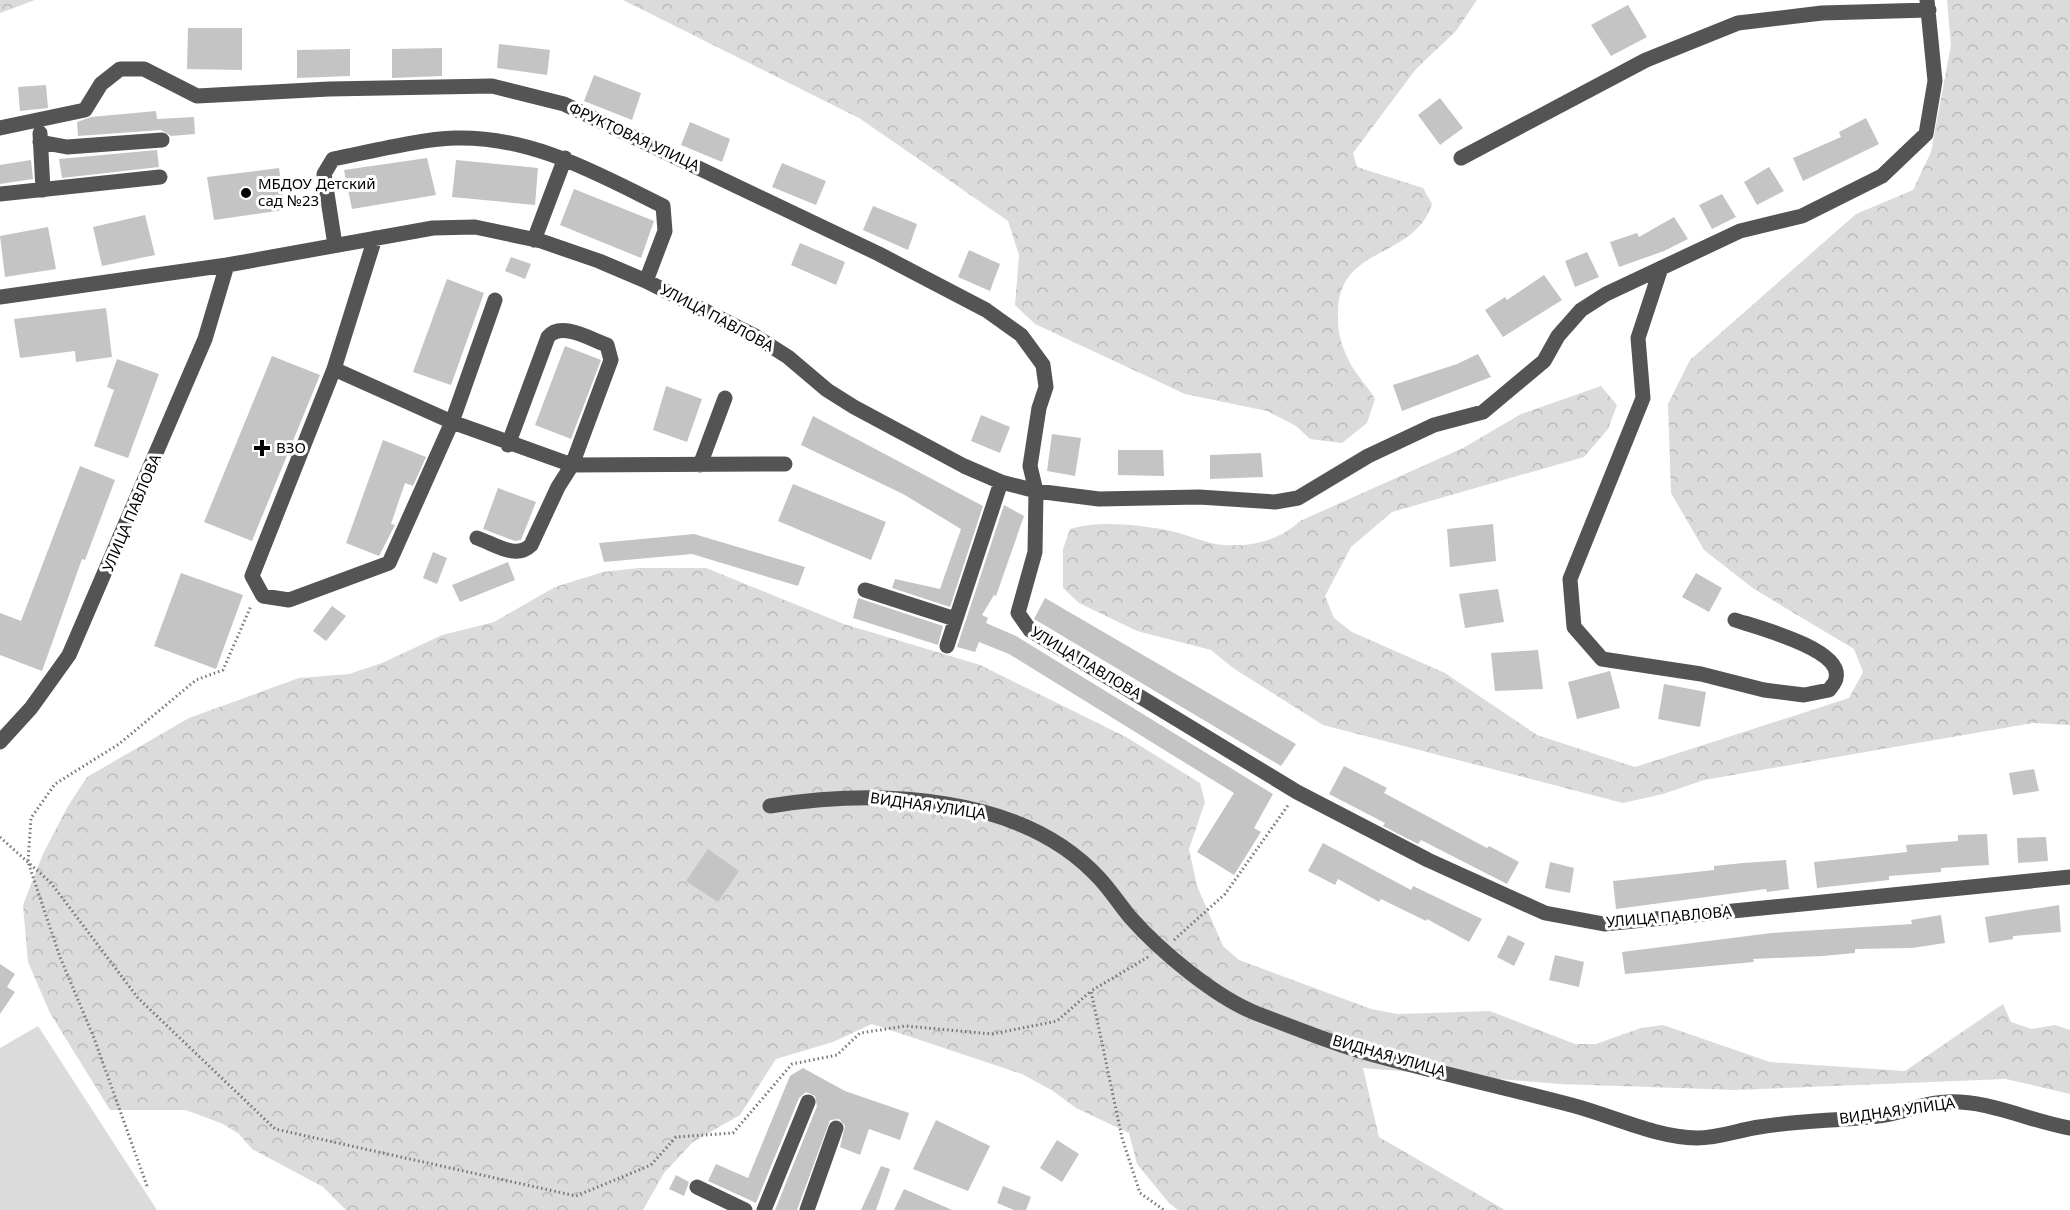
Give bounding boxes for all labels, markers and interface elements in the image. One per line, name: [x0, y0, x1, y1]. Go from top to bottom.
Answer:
street label: ФРУКТОВАЯ УЛИЦА: [566, 97, 704, 175]
place label: МБДОУ Детский сад №23: [258, 173, 376, 210]
marker: МБДОУ Детский сад №23: [239, 186, 253, 200]
street label: УЛИЦА ПАВЛОВА: [657, 279, 778, 356]
place label: ВЗО: [276, 437, 306, 457]
marker: ВЗО: [253, 439, 271, 457]
street label: УЛИЦА ПАВЛОВА: [97, 450, 165, 574]
street label: УЛИЦА ПАВЛОВА: [1027, 621, 1146, 703]
street label: ВИДНАЯ УЛИЦА: [869, 787, 988, 823]
street label: УЛИЦА ПАВЛОВА: [1605, 901, 1733, 931]
street label: ВИДНАЯ УЛИЦА: [1330, 1029, 1448, 1081]
street label: ВИДНАЯ УЛИЦА: [1838, 1092, 1956, 1128]

